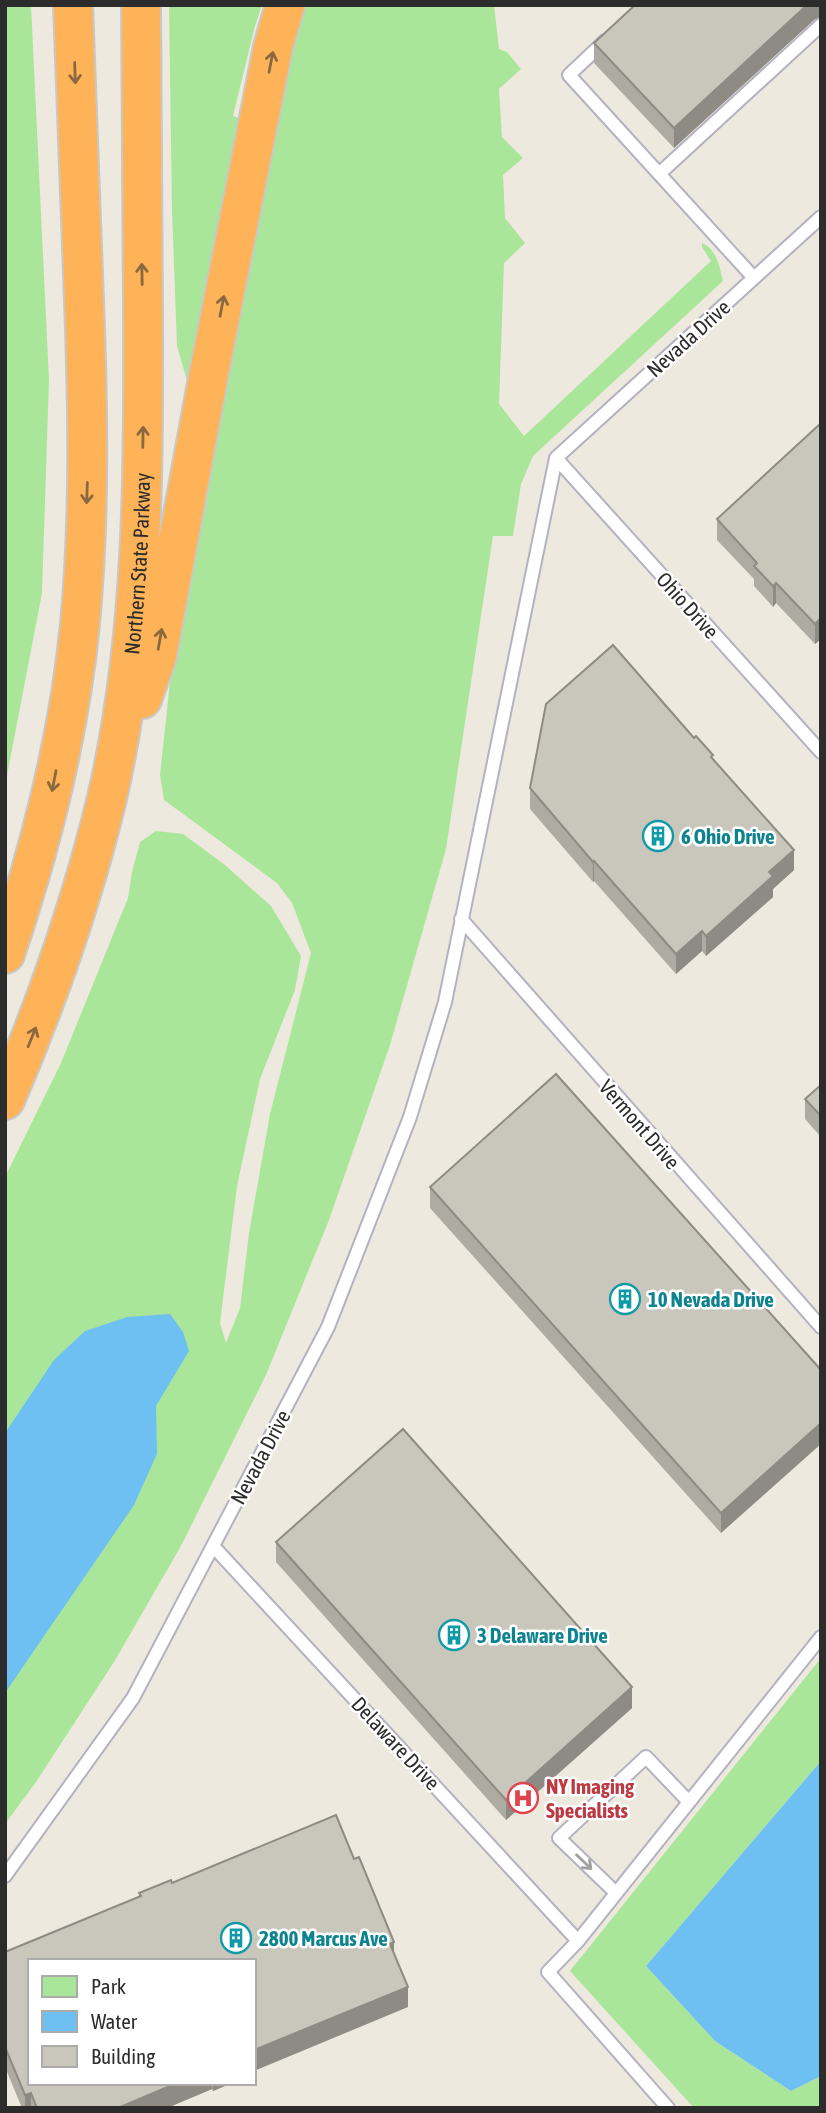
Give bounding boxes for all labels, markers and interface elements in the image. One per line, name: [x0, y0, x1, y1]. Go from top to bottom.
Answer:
one-way arrow: [264, 51, 278, 74]
one-way arrow: [69, 62, 82, 85]
one-way arrow: [136, 263, 149, 286]
one-way arrow: [216, 295, 230, 318]
street label: Nevada Drive: [642, 295, 734, 381]
one-way arrow: [137, 425, 150, 448]
street label: Northern State Parkway: [119, 472, 154, 656]
one-way arrow: [80, 482, 94, 505]
street label: Ohio Drive: [652, 567, 724, 643]
one-way arrow: [154, 628, 167, 651]
one-way arrow: [47, 769, 61, 792]
building icon: 6 Ohio Drive: [641, 819, 675, 853]
place label: 6 Ohio Drive: [681, 824, 775, 848]
one-way arrow: [26, 1027, 39, 1049]
street label: Vermont Drive: [595, 1075, 685, 1173]
building icon: 10 Nevada Drive: [608, 1282, 642, 1316]
place label: 10 Nevada Drive: [648, 1287, 774, 1311]
street label: Nevada Drive: [225, 1406, 295, 1508]
building icon: 3 Delaware Drive: [437, 1618, 471, 1652]
place label: 3 Delaware Drive: [477, 1623, 608, 1647]
street label: Delaware Drive: [347, 1692, 445, 1794]
place label: NY Imaging Specialists: [546, 1774, 635, 1822]
hospital icon: NY Imaging Specialists: [506, 1781, 540, 1815]
one-way arrow: [575, 1853, 592, 1870]
building icon: 2800 Marcus Ave: [219, 1921, 253, 1955]
place label: 2800 Marcus Ave: [259, 1926, 388, 1950]
legend: [28, 1959, 256, 2085]
text: Park: [91, 1974, 126, 1998]
text: Water: [91, 2009, 138, 2033]
text: Building: [91, 2044, 155, 2068]

